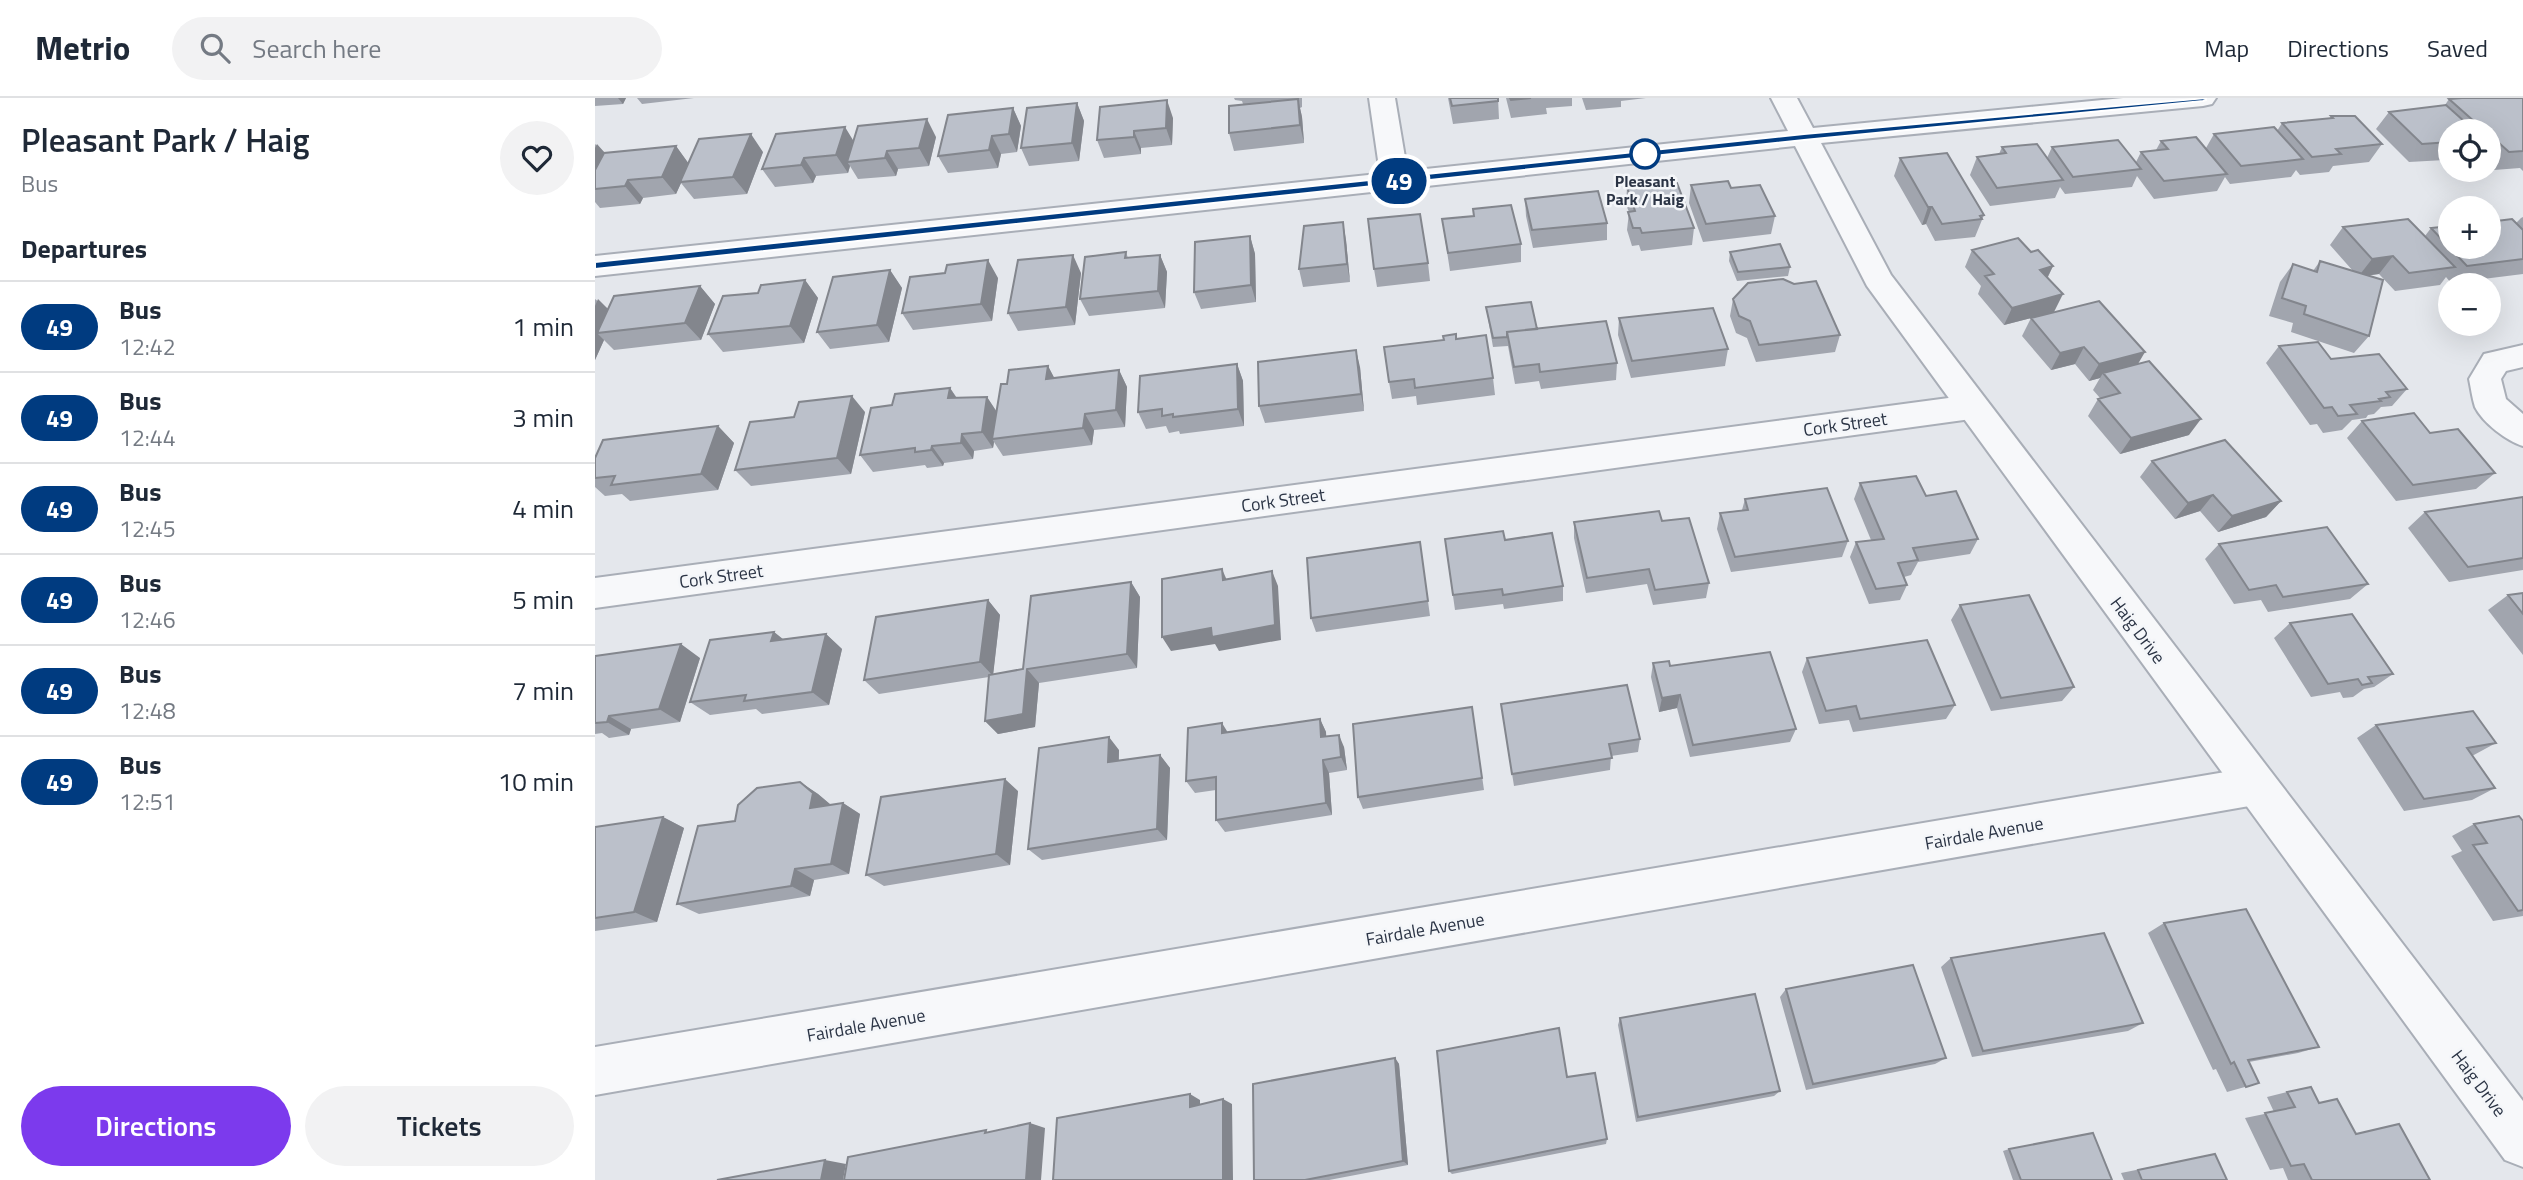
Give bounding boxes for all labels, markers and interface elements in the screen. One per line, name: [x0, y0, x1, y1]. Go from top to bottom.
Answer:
search box: [172, 17, 662, 80]
text: Metrio: [35, 23, 130, 73]
icon: search: [196, 29, 234, 67]
text: Search here: [252, 29, 381, 68]
text: Map: [2204, 30, 2249, 66]
text: Directions: [2287, 30, 2389, 66]
text: Saved: [2427, 30, 2488, 66]
text: Pleasant Park / Haig: [21, 115, 310, 165]
map controls: [2438, 119, 2501, 336]
button: locate: [2438, 119, 2501, 182]
button: heart: [500, 121, 574, 195]
marker: Pleasant Park / Haig: [1630, 139, 1660, 169]
line badge: 49: [1367, 158, 1431, 204]
text: 49: [1386, 163, 1412, 199]
text: Bus: [21, 166, 58, 201]
place label: Pleasant Park / Haig: [1606, 169, 1684, 211]
button: +: [2438, 196, 2501, 259]
text: Departures: [21, 229, 147, 268]
button: −: [2438, 273, 2501, 336]
text: Bus: [119, 290, 161, 329]
text: 1 min: [512, 307, 574, 346]
text: 49: [46, 309, 73, 345]
text: 12:42: [119, 329, 176, 364]
text: Bus: [119, 381, 161, 420]
text: 3 min: [512, 398, 574, 437]
text: 49: [46, 400, 73, 436]
street label: Cork Street: [1801, 405, 1889, 443]
text: 12:44: [119, 420, 176, 455]
text: Bus: [119, 472, 161, 511]
street label: Cork Street: [1239, 481, 1327, 519]
text: 4 min: [512, 489, 574, 528]
text: 49: [46, 491, 73, 527]
text: 12:45: [119, 511, 176, 546]
street label: Cork Street: [677, 557, 765, 595]
text: Bus: [119, 563, 161, 602]
text: 5 min: [512, 580, 574, 619]
text: 49: [46, 582, 73, 618]
street label: Haig Drive: [2104, 591, 2172, 669]
text: 12:46: [119, 602, 176, 637]
text: Bus: [119, 654, 161, 693]
text: 7 min: [512, 671, 574, 710]
text: 49: [46, 673, 73, 709]
text: 12:48: [119, 693, 176, 728]
text: Bus: [119, 745, 161, 784]
text: 10 min: [498, 762, 574, 801]
text: 49: [46, 764, 73, 800]
text: 12:51: [119, 784, 176, 819]
street label: Fairdale Avenue: [1923, 809, 2045, 857]
street label: Fairdale Avenue: [1364, 905, 1486, 953]
street label: Fairdale Avenue: [805, 1001, 927, 1049]
street label: Haig Drive: [2445, 1044, 2513, 1122]
button: Directions: [21, 1086, 291, 1166]
button: Tickets: [305, 1086, 574, 1166]

